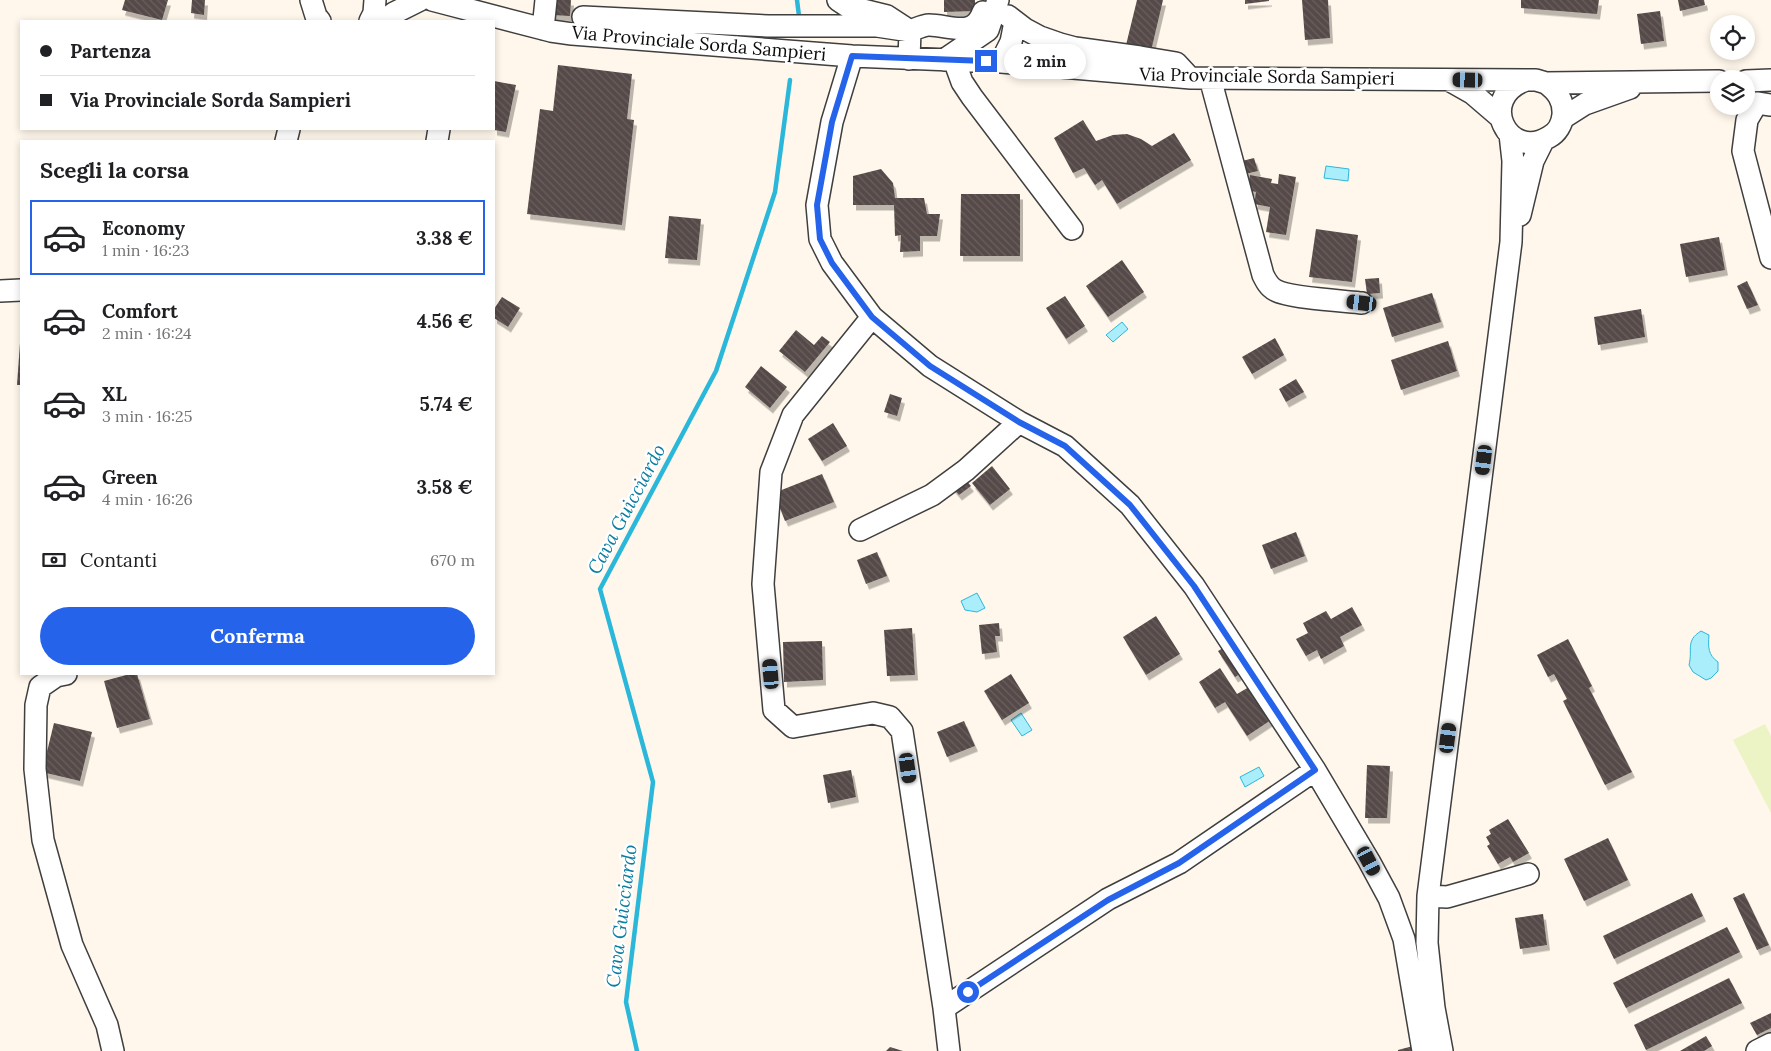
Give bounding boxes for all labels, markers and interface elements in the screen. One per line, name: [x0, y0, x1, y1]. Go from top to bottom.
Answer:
map controls: [1710, 15, 1755, 115]
button: locate: [1710, 15, 1755, 60]
street label: Via Provinciale Sorda Sampieri: [570, 20, 827, 66]
text: Partenza: [70, 39, 151, 63]
callout: 2 min: [1004, 44, 1086, 78]
route end: [975, 50, 997, 72]
text: 2 min: [1024, 51, 1066, 71]
street label: Via Provinciale Sorda Sampieri: [1138, 62, 1395, 90]
button: layers: [1710, 70, 1755, 115]
car: [1452, 72, 1483, 88]
text: Via Provinciale Sorda Sampieri: [70, 88, 351, 112]
text: Scegli la corsa: [40, 156, 189, 184]
icon: car: [42, 215, 87, 260]
text: Economy: [102, 216, 185, 240]
text: 3.38 €: [416, 226, 473, 250]
text: 1 min · 16:23: [102, 240, 189, 260]
car: [1346, 294, 1377, 312]
icon: car: [42, 298, 87, 343]
text: Comfort: [102, 299, 178, 323]
text: 4.56 €: [417, 309, 473, 333]
text: 2 min · 16:24: [102, 323, 192, 343]
icon: car: [42, 381, 87, 426]
text: XL: [102, 382, 127, 406]
text: 5.74 €: [420, 392, 473, 416]
text: 3 min · 16:25: [102, 406, 192, 426]
water label: Cava Guicciardo: [582, 440, 670, 578]
car: [1474, 444, 1493, 476]
icon: car: [42, 464, 87, 509]
text: Green: [102, 465, 158, 489]
text: 3.58 €: [416, 475, 473, 499]
text: 4 min · 16:26: [102, 489, 193, 509]
icon: cash: [40, 546, 68, 574]
text: Contanti: [80, 548, 157, 572]
text: 670 m: [430, 550, 475, 570]
button: Conferma: [40, 607, 475, 665]
car: [762, 658, 779, 690]
car: [1438, 722, 1457, 754]
car: [898, 752, 917, 784]
water label: Cava Guicciardo: [600, 843, 642, 989]
car: [1355, 844, 1382, 878]
route start: [957, 981, 979, 1003]

